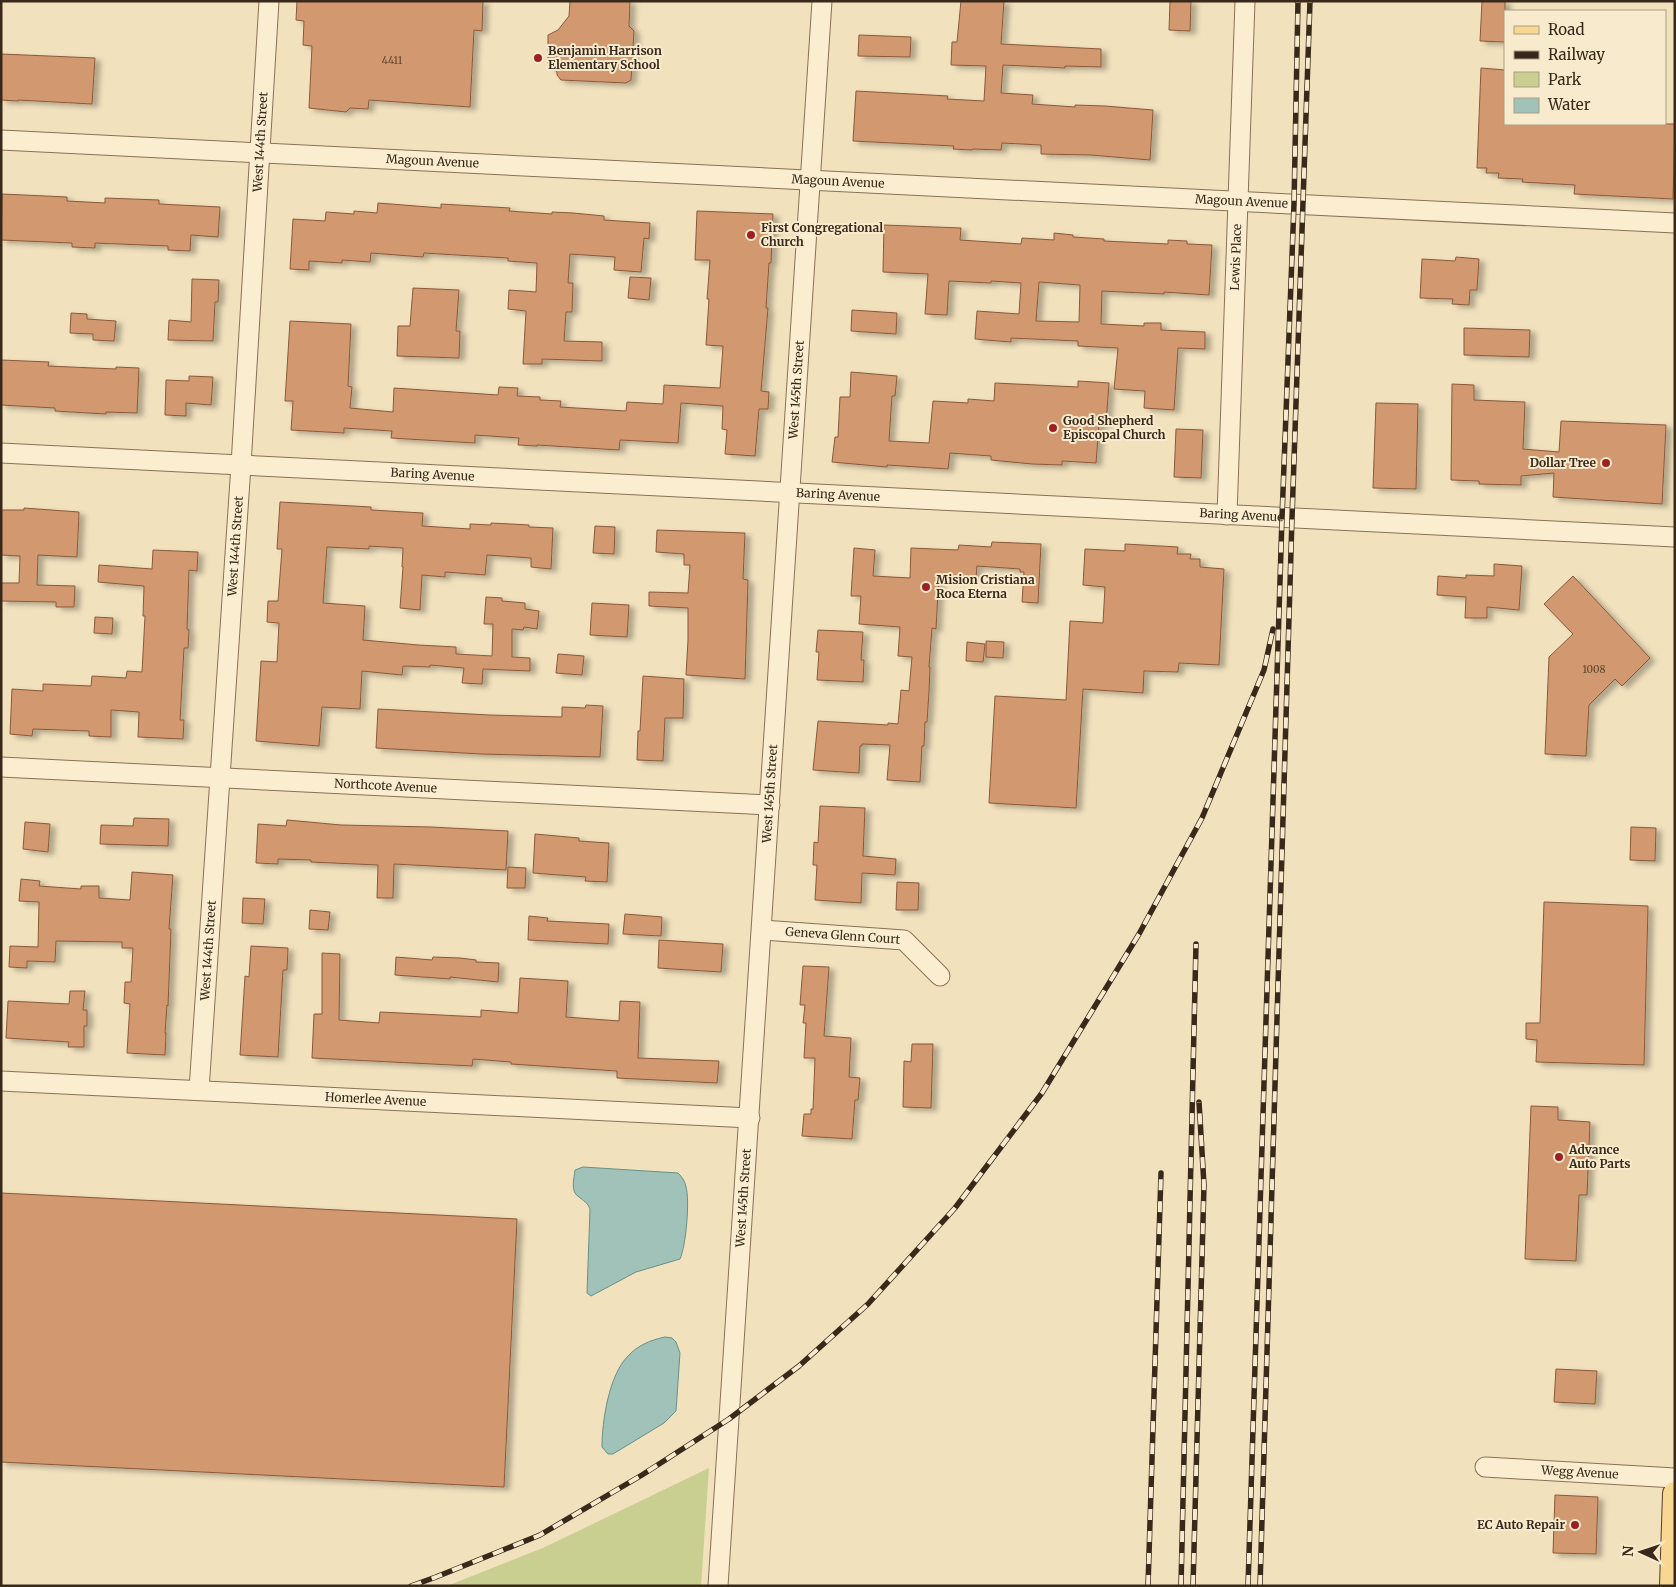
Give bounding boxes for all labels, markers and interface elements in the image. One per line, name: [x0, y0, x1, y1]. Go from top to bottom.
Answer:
legend: [1504, 10, 1666, 125]
text: Road: [1548, 20, 1584, 39]
place label: Benjamin Harrison Elementary School: [548, 43, 662, 72]
text: Railway: [1548, 45, 1605, 64]
marker: Benjamin Harrison Elementary School: [532, 52, 544, 64]
house number: 4411: [382, 54, 403, 67]
text: Park: [1548, 70, 1582, 89]
street label: West 144th Street: [249, 91, 271, 194]
text: Water: [1547, 95, 1591, 114]
street label: Magoun Avenue: [386, 151, 479, 171]
street label: Magoun Avenue: [791, 171, 885, 191]
street label: Magoun Avenue: [1195, 191, 1288, 211]
place label: First Congregational Church: [761, 220, 883, 249]
street label: Lewis Place: [1227, 223, 1244, 291]
marker: First Congregational Church: [745, 229, 757, 241]
street label: West 145th Street: [785, 339, 807, 440]
place label: Good Shepherd Episcopal Church: [1063, 413, 1166, 442]
marker: Good Shepherd Episcopal Church: [1047, 422, 1059, 434]
place label: Dollar Tree: [1530, 455, 1596, 470]
marker: Dollar Tree: [1600, 457, 1612, 469]
street label: Baring Avenue: [390, 465, 475, 484]
street label: Baring Avenue: [796, 485, 880, 504]
street label: West 144th Street: [224, 495, 246, 598]
street label: Baring Avenue: [1199, 505, 1284, 524]
place label: Mision Cristiana Roca Eterna: [936, 572, 1035, 601]
marker: Mision Cristiana Roca Eterna: [920, 581, 932, 593]
house number: 1008: [1583, 663, 1606, 676]
street label: West 145th Street: [759, 744, 780, 844]
street label: Northcote Avenue: [334, 775, 437, 796]
street label: West 144th Street: [197, 899, 219, 1002]
street label: Geneva Glenn Court: [785, 924, 901, 947]
street label: Homerlee Avenue: [325, 1089, 426, 1109]
place label: Advance Auto Parts: [1568, 1142, 1631, 1171]
street label: West 145th Street: [732, 1148, 754, 1249]
marker: Advance Auto Parts: [1553, 1151, 1565, 1163]
street label: Wegg Avenue: [1540, 1462, 1619, 1482]
place label: EC Auto Repair: [1477, 1517, 1565, 1532]
marker: EC Auto Repair: [1569, 1519, 1581, 1531]
north arrow: [1616, 1527, 1666, 1577]
text: N: [1619, 1545, 1637, 1557]

